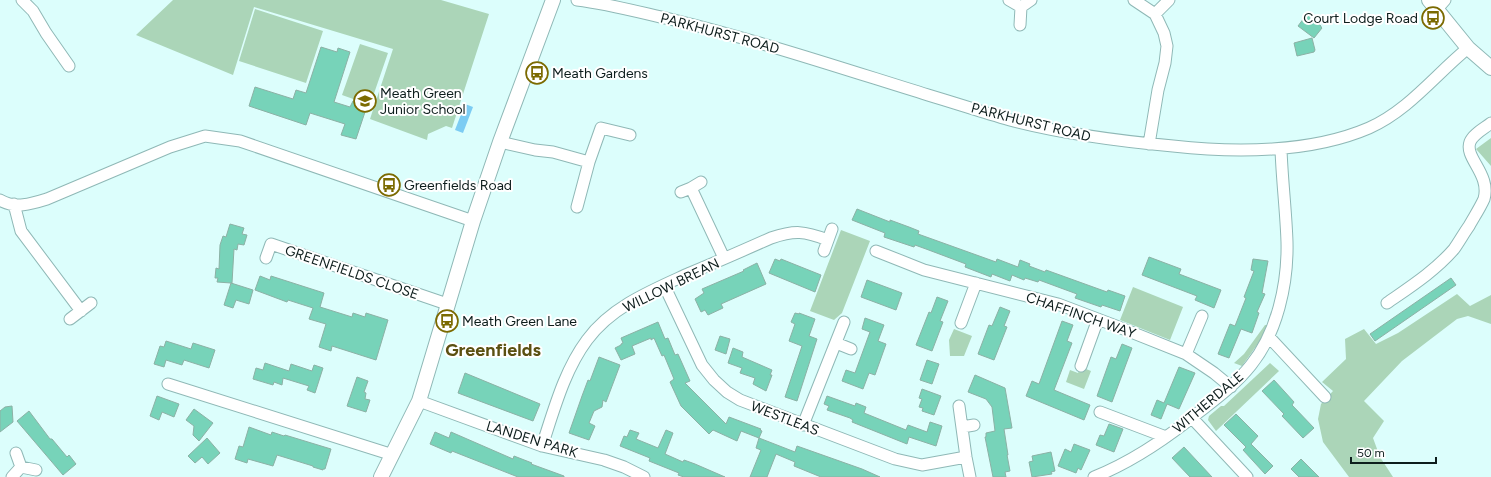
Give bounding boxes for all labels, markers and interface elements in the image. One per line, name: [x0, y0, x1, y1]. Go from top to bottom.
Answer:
bus stop icon: Court Lodge Road: [1420, 5, 1446, 31]
street label: PARKHURST ROAD: [658, 9, 781, 58]
place label: Court Lodge Road: [1303, 10, 1418, 27]
bus stop icon: Meath Gardens: [524, 60, 550, 86]
place label: Meath Gardens: [552, 65, 648, 82]
place label: Meath Green Junior School: [380, 85, 466, 118]
school or university icon: Meath Green Junior School: [352, 88, 378, 114]
street label: PARKHURST ROAD: [969, 99, 1092, 146]
bus stop icon: Greenfields Road: [376, 172, 402, 198]
place label: Greenfields Road: [404, 177, 512, 194]
street label: GREENFIELDS CLOSE: [283, 242, 421, 303]
street label: WILLOW BREAN: [620, 255, 722, 316]
street label: CHAFFINCH WAY: [1024, 289, 1138, 342]
bus stop icon: Meath Green Lane: [434, 308, 460, 334]
place label: Meath Green Lane: [462, 313, 577, 330]
district label: Greenfields: [445, 339, 541, 361]
street label: WITHERDALE: [1169, 368, 1247, 437]
street label: WESTLEAS: [748, 398, 821, 439]
street label: LANDEN PARK: [484, 418, 580, 462]
scale bar: [1351, 439, 1436, 465]
text: 50 m: [1357, 446, 1385, 460]

